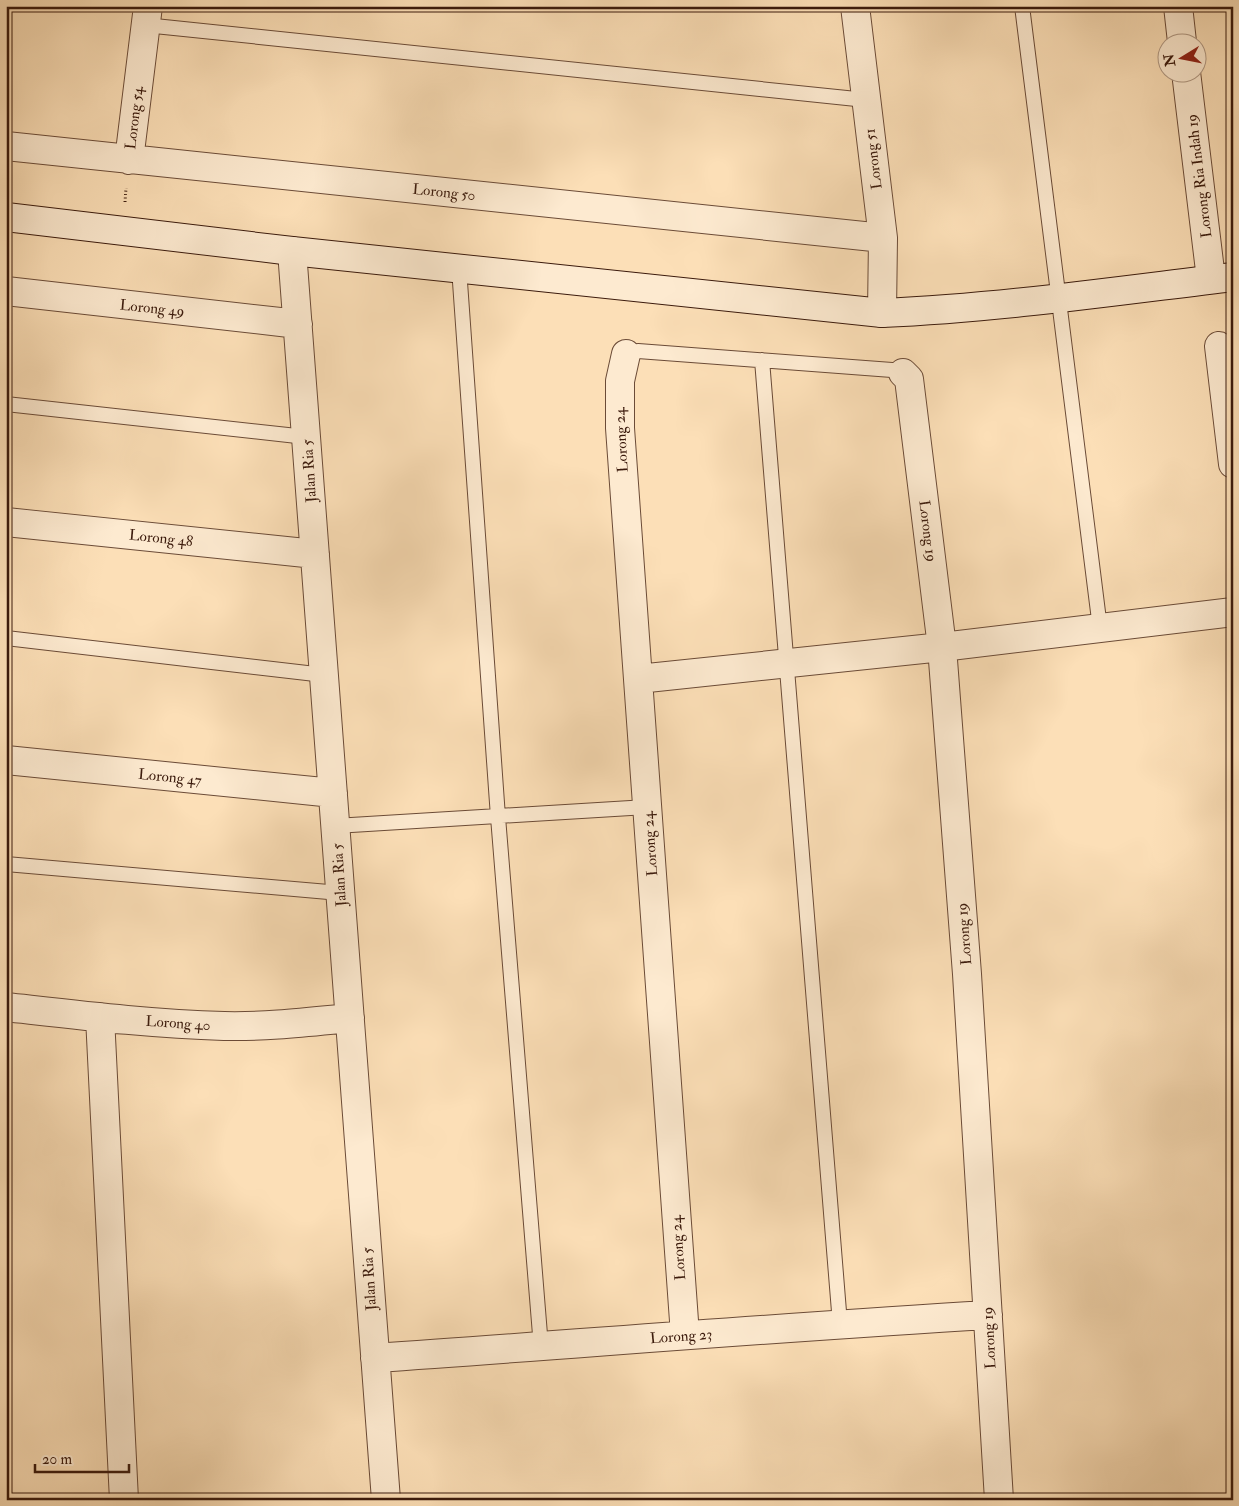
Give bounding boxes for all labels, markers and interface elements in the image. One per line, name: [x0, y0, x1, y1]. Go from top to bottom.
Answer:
north arrow: [1156, 32, 1206, 82]
text: N: [1160, 52, 1179, 69]
street label: Lorong 54: [121, 84, 148, 151]
street label: Lorong Ria Indah 19: [1182, 113, 1217, 239]
street label: Lorong 51: [860, 127, 887, 190]
street label: Lorong 50: [411, 180, 476, 205]
street label: Lorong 49: [119, 296, 185, 321]
street label: Lorong 24: [610, 406, 633, 473]
street label: Jalan Ria 5: [298, 438, 322, 504]
street label: Lorong 19: [914, 499, 941, 563]
street label: Lorong 48: [128, 526, 194, 551]
street label: Lorong 47: [137, 765, 203, 790]
street label: Lorong 24: [639, 810, 662, 877]
street label: Jalan Ria 5: [328, 842, 352, 908]
street label: Lorong 19: [953, 902, 976, 966]
street label: Lorong 40: [145, 1012, 211, 1035]
street label: Lorong 24: [667, 1214, 690, 1281]
street label: Jalan Ria 5: [358, 1246, 382, 1312]
street label: Lorong 19: [978, 1306, 1001, 1370]
street label: Lorong 23: [649, 1325, 713, 1348]
scale bar: [35, 1441, 129, 1473]
text: 20 m: [42, 1450, 72, 1469]

